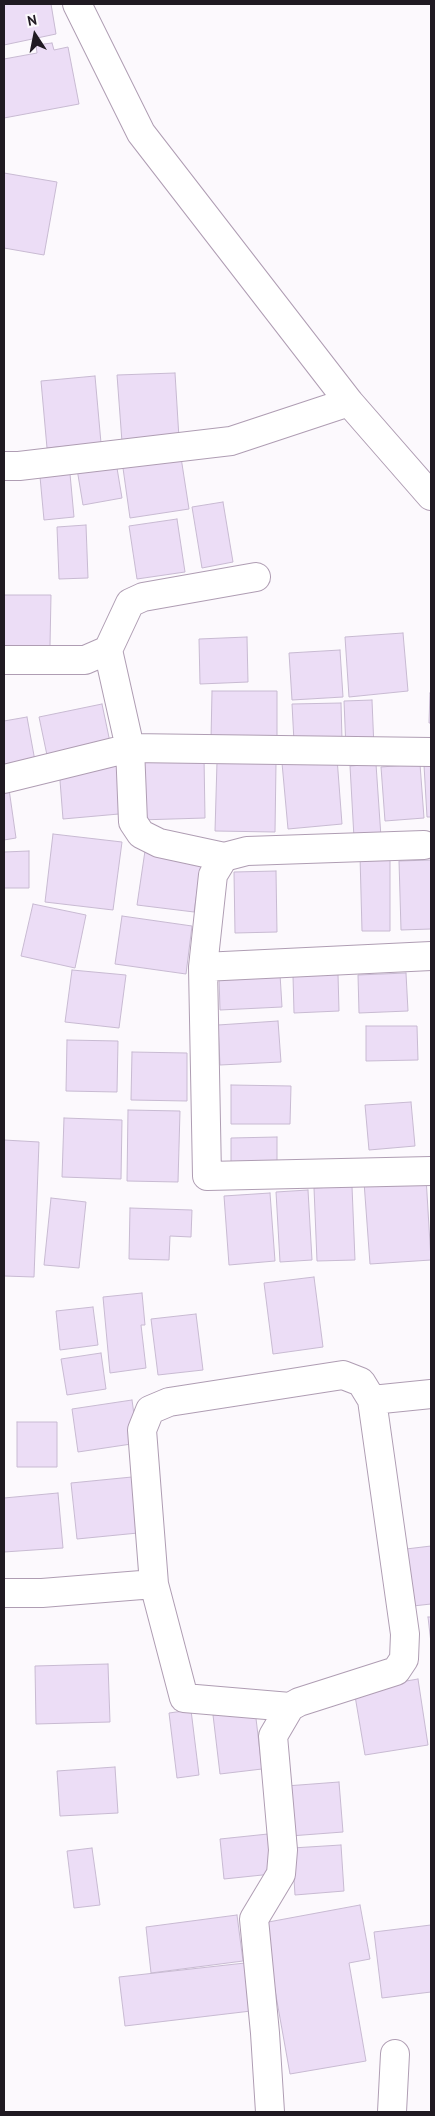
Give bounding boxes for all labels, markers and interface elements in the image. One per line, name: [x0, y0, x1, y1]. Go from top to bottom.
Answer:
north arrow: [10, 10, 60, 60]
text: N: [26, 11, 38, 30]

